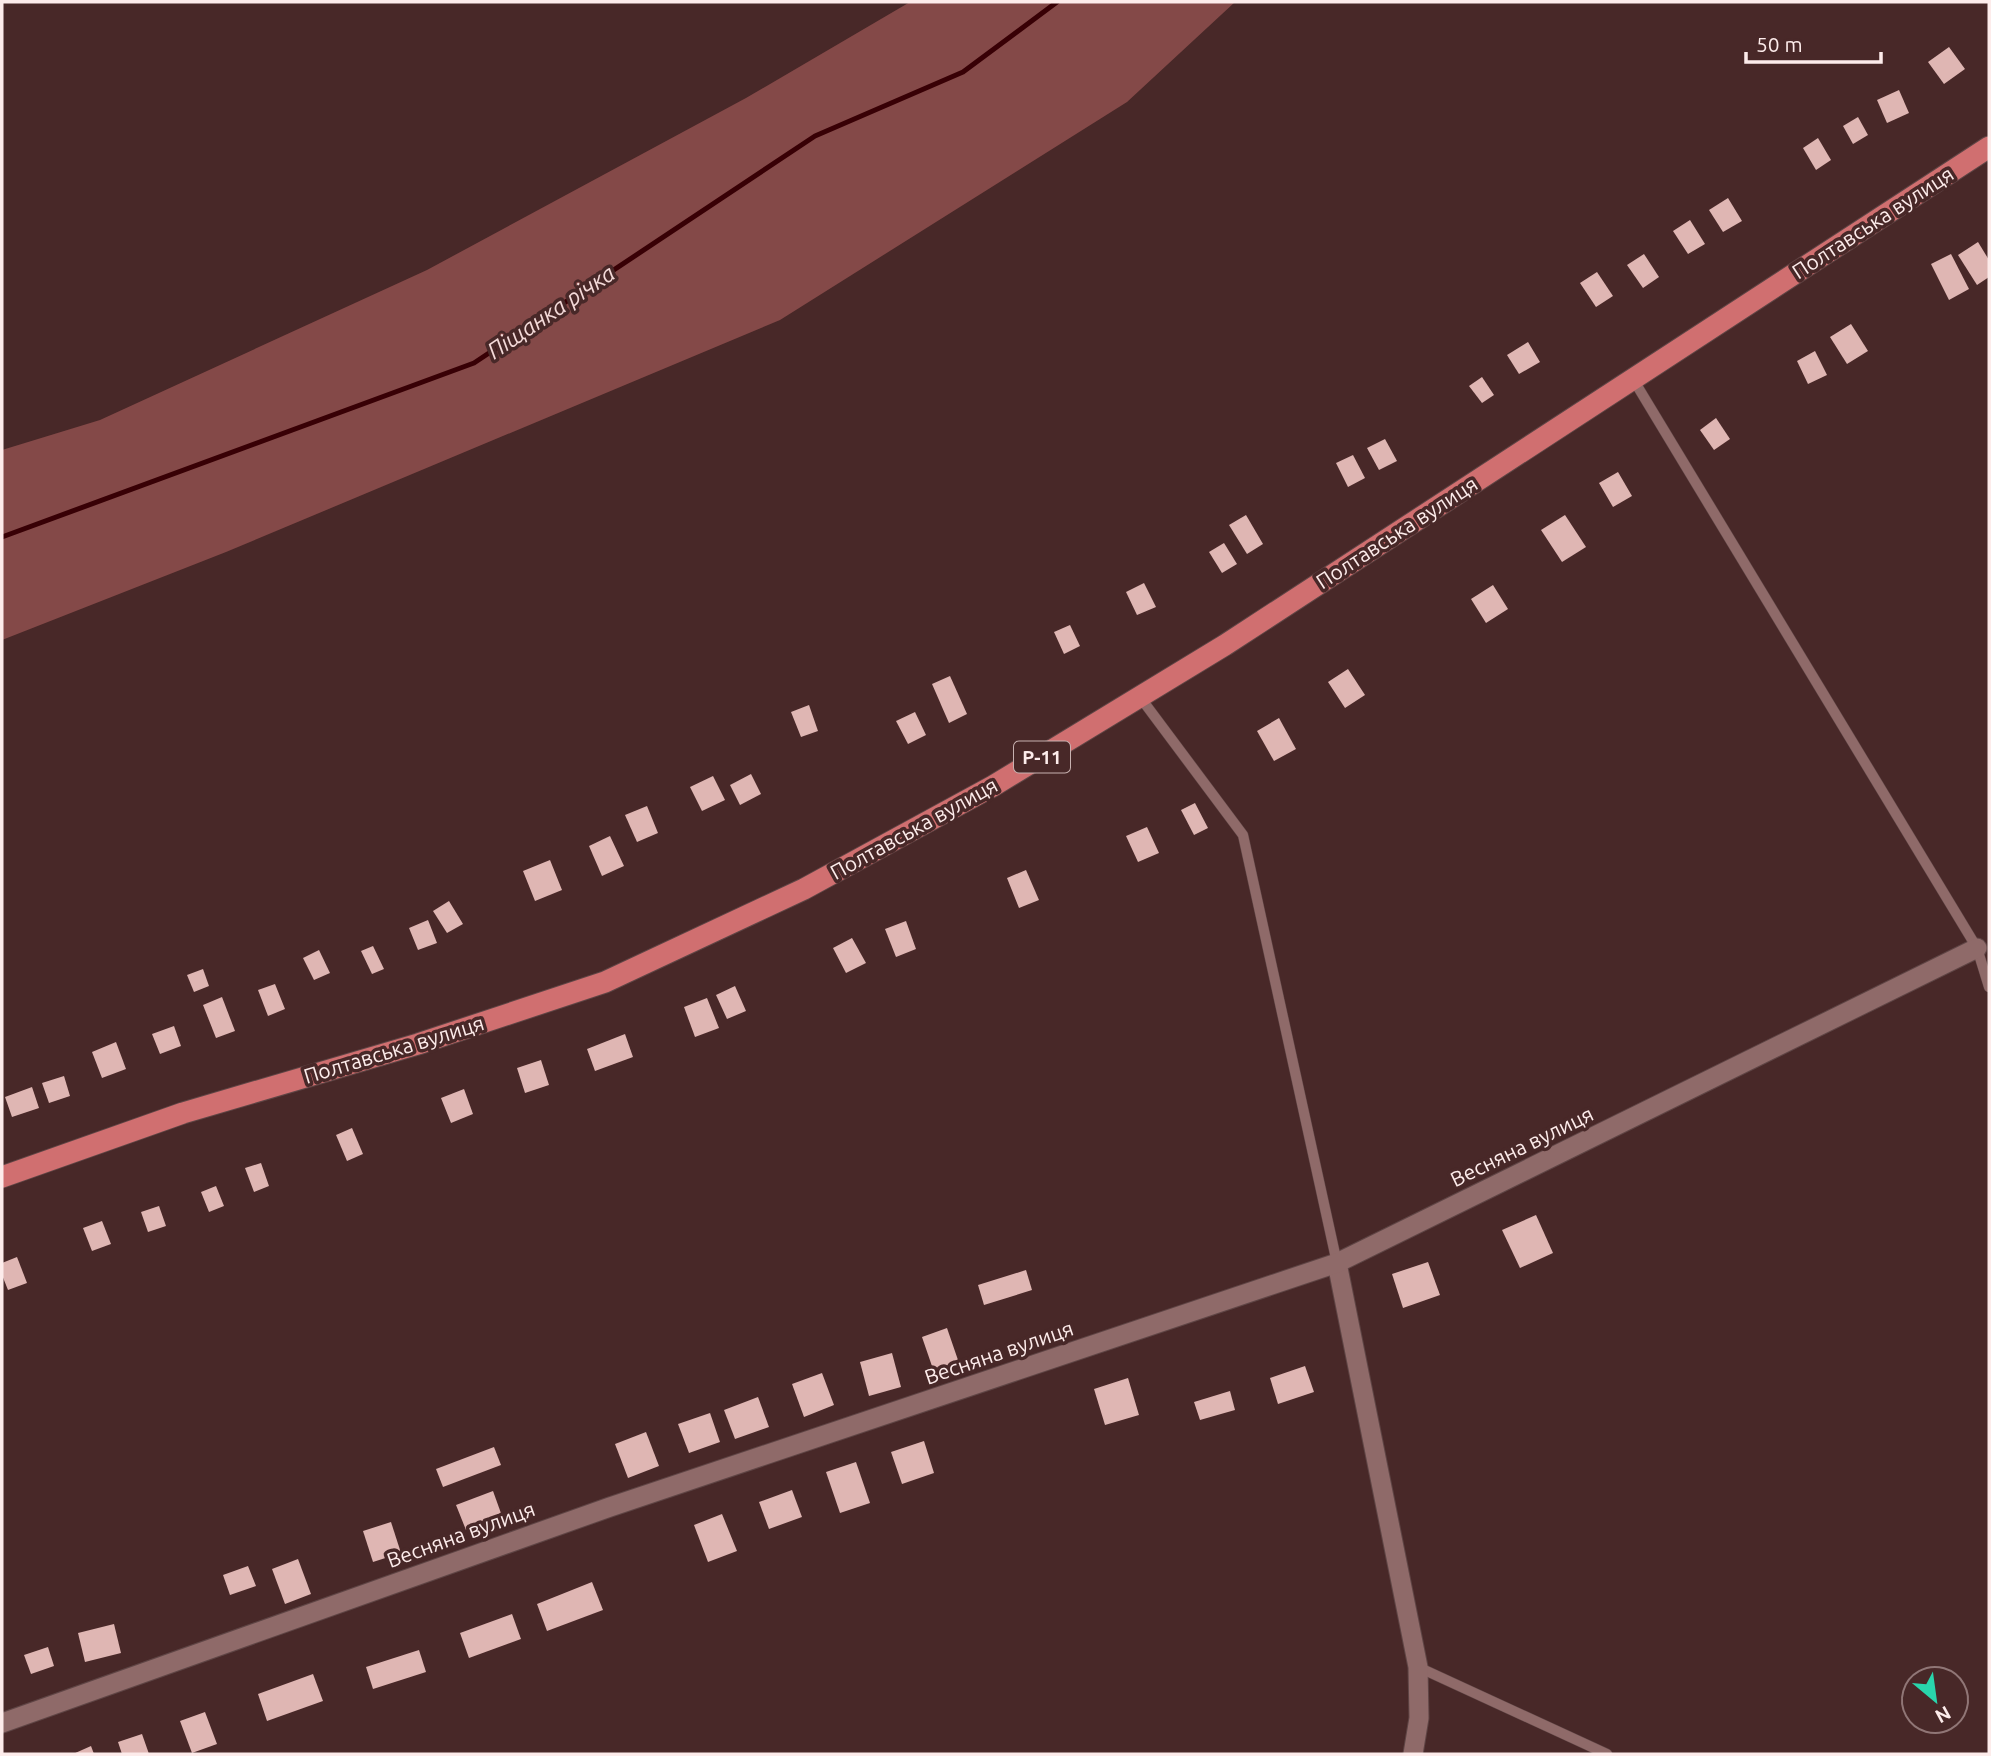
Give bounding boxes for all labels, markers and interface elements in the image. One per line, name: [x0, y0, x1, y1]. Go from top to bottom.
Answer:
scale bar: [1746, 21, 1881, 65]
text: 50 m: [1756, 32, 1803, 56]
street label: Полтавська вулиця: [1787, 161, 1958, 283]
water label: Піщанка річка: [482, 260, 619, 363]
street label: Полтавська вулиця: [1311, 471, 1482, 593]
road number: Р-11: [1014, 742, 1070, 772]
street label: Полтавська вулиця: [826, 772, 1001, 884]
street label: Полтавська вулиця: [301, 1010, 487, 1088]
street label: Весняна вулиця: [1446, 1101, 1597, 1191]
street label: Весняна вулиця: [921, 1315, 1076, 1389]
street label: Весняна вулиця: [383, 1496, 538, 1572]
north arrow: [1900, 1665, 1970, 1735]
text: N: [1932, 1702, 1955, 1728]

